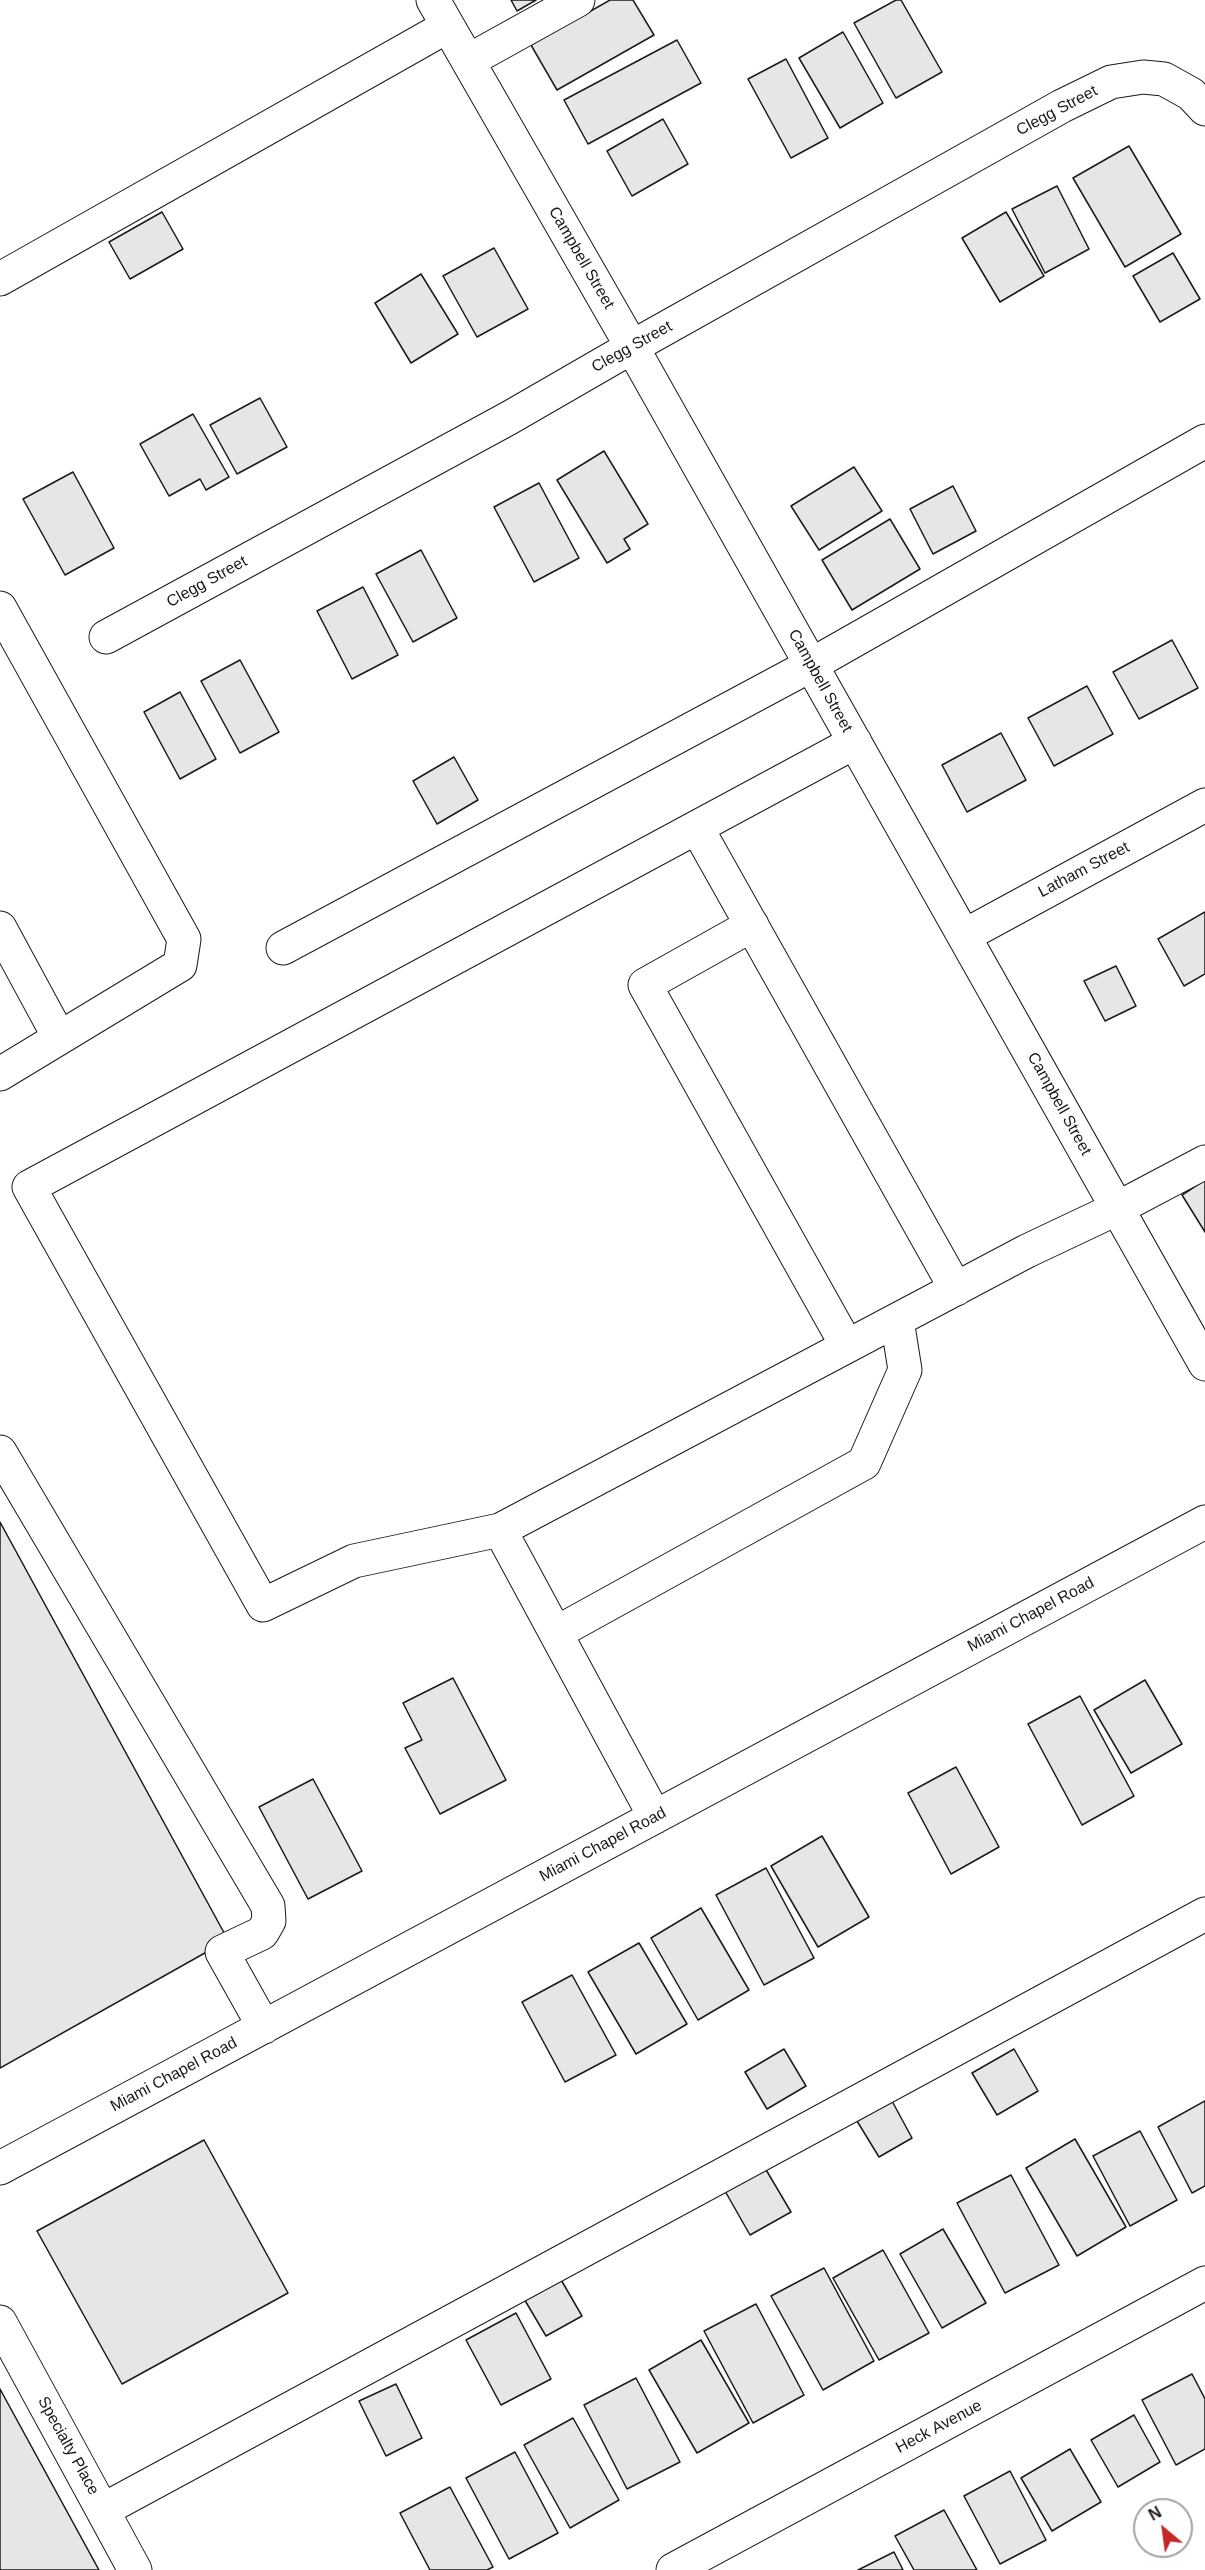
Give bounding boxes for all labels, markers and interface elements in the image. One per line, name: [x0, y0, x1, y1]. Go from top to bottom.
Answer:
street label: Clegg Street: [1013, 82, 1101, 140]
street label: Campbell Street: [544, 204, 618, 312]
street label: Clegg Street: [588, 317, 676, 377]
street label: Clegg Street: [163, 552, 251, 612]
street label: Campbell Street: [784, 626, 856, 736]
street label: Latham Street: [1035, 838, 1133, 902]
street label: Campbell Street: [1023, 1049, 1095, 1159]
street label: Miami Chapel Road: [964, 1574, 1098, 1656]
street label: Miami Chapel Road: [536, 1804, 670, 1886]
street label: Miami Chapel Road: [107, 2034, 241, 2116]
street label: Specialty Place: [33, 2394, 103, 2498]
street label: Heck Avenue: [893, 2396, 985, 2458]
north arrow: [1133, 2498, 1193, 2558]
text: N: [1146, 2503, 1164, 2524]

